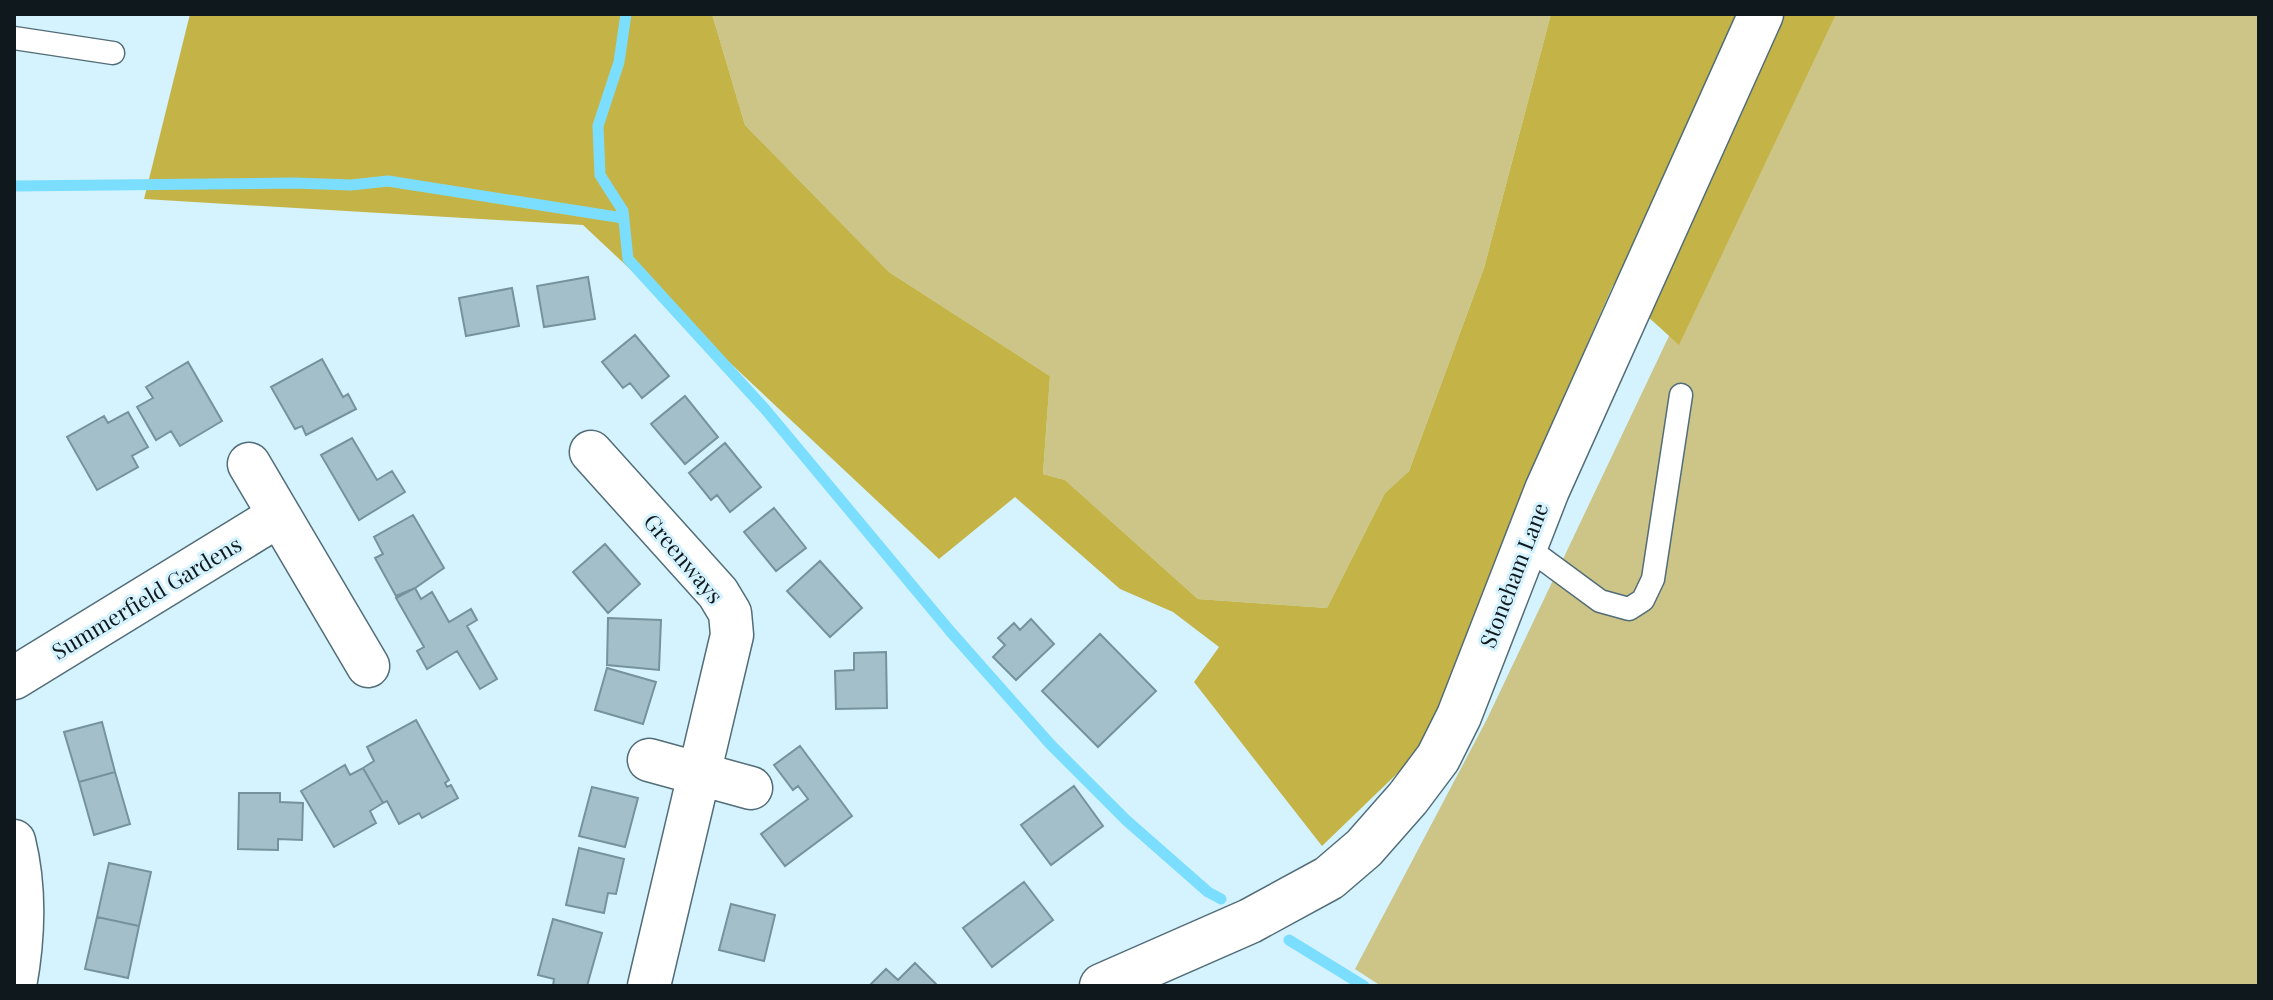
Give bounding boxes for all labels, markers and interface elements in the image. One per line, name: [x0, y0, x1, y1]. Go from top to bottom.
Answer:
street label: Stoneham Lane: [1472, 498, 1554, 652]
street label: Greenways: [638, 507, 730, 609]
street label: Summerfield Gardens: [46, 528, 246, 666]

